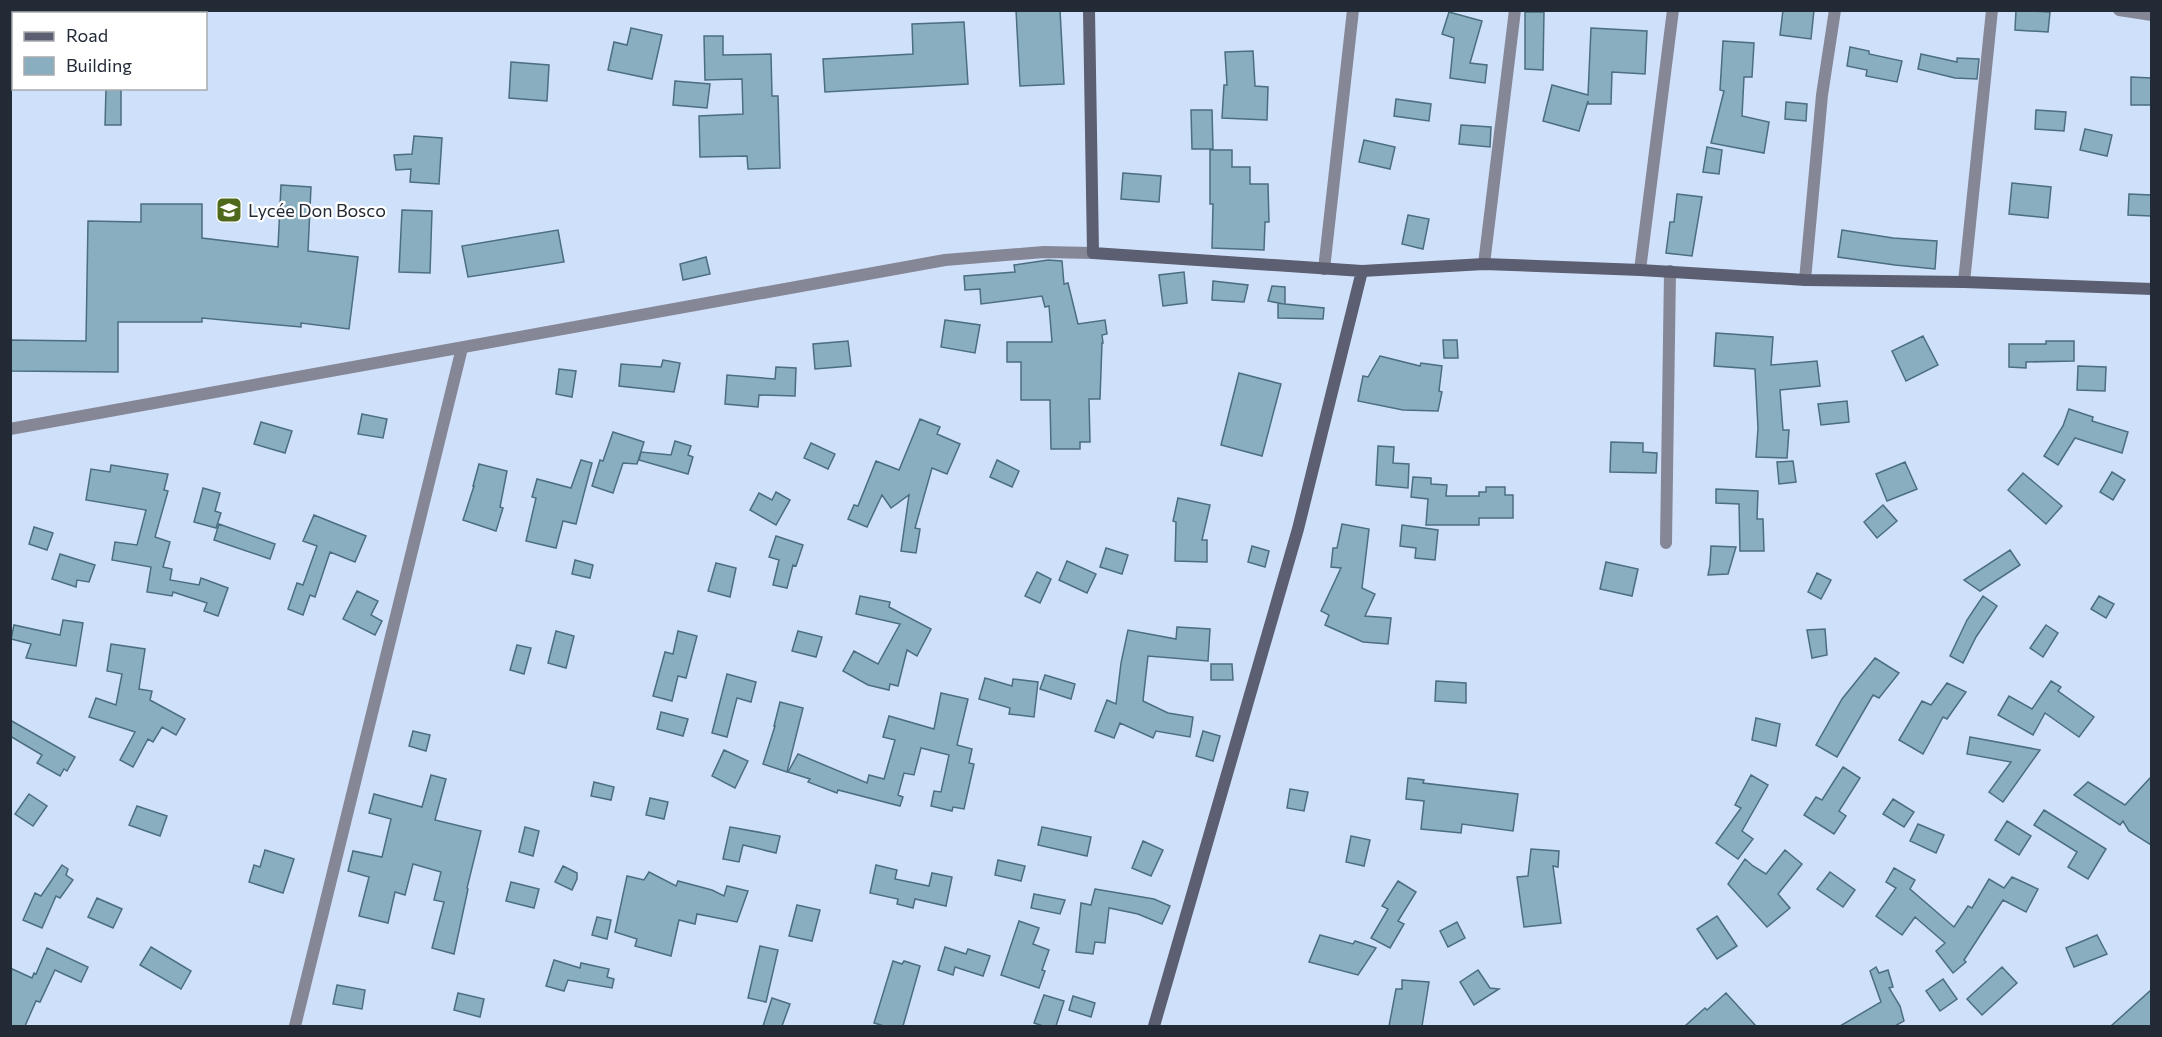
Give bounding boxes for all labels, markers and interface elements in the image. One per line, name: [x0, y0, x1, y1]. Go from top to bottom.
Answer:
legend: [12, 12, 207, 90]
text: Road: [66, 24, 108, 46]
text: Building: [66, 54, 132, 76]
school or university icon: Lycée Don Bosco: [214, 195, 244, 225]
place label: Lycée Don Bosco: [248, 199, 386, 221]

